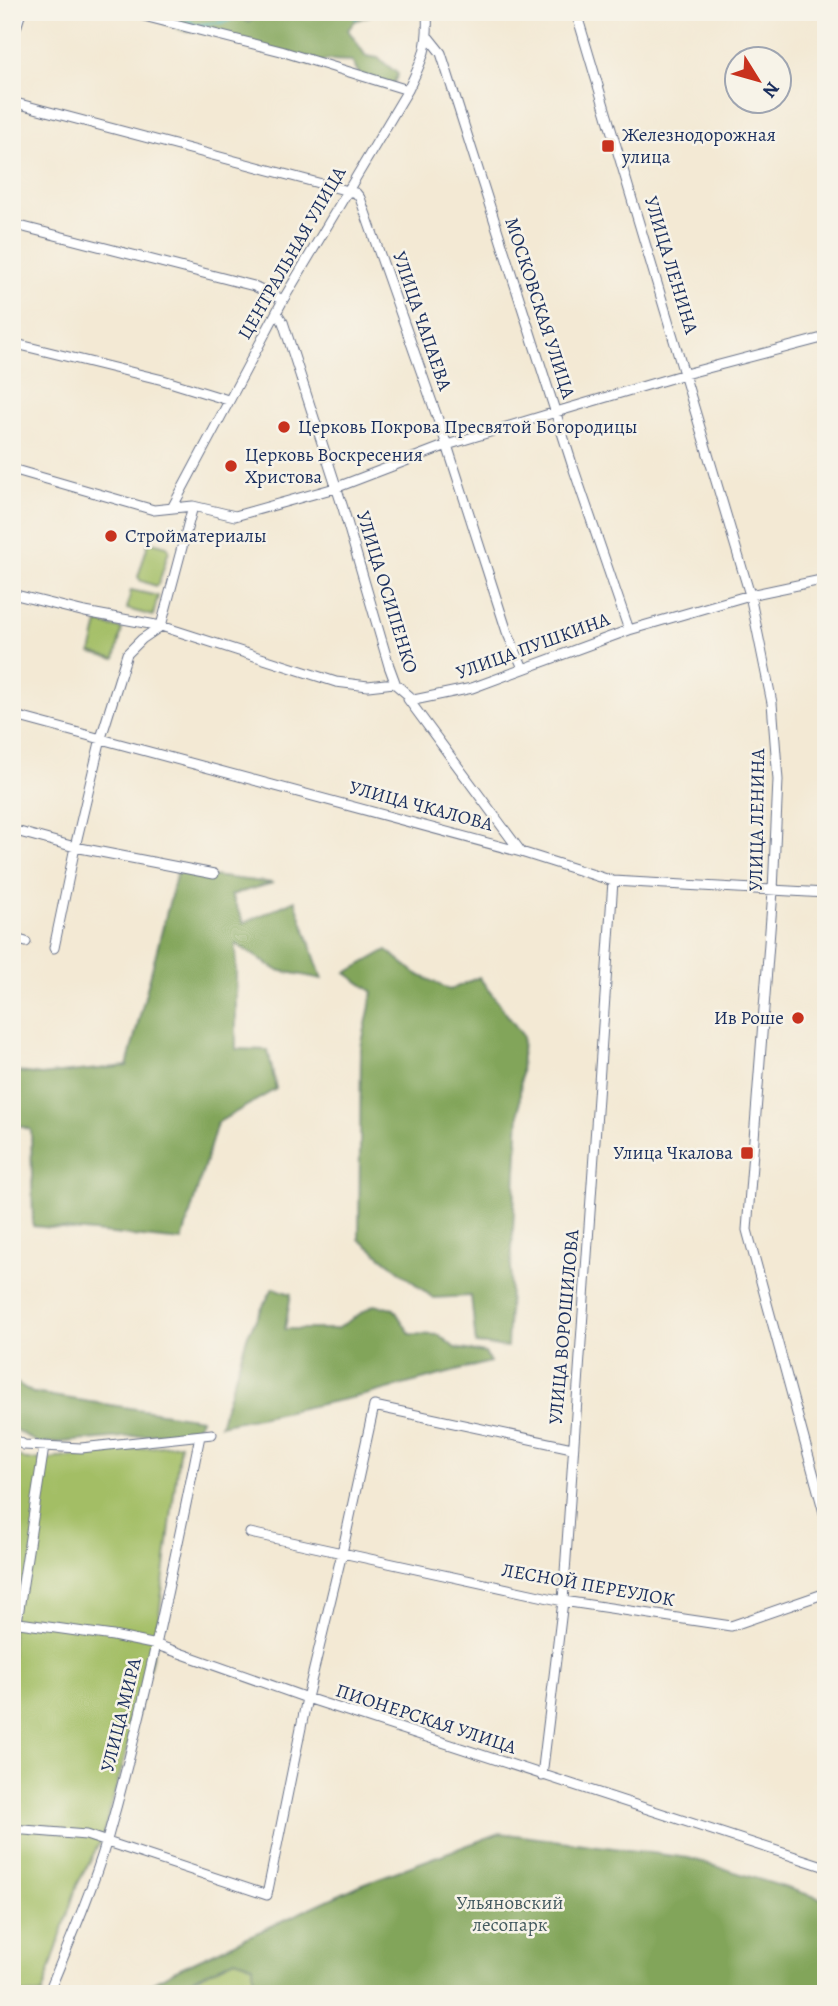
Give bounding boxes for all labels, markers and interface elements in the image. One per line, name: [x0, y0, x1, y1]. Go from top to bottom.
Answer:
north arrow: [722, 46, 792, 116]
text: N: [756, 76, 785, 103]
place label: Железнодорожная улица: [621, 122, 776, 170]
marker: Железнодорожная улица: [600, 138, 616, 154]
street label: ЦЕНТРАЛЬНАЯ УЛИЦА: [232, 161, 353, 344]
street label: УЛИЦА ЛЕНИНА: [638, 193, 705, 338]
street label: МОСКОВСКАЯ УЛИЦА: [498, 214, 582, 403]
street label: УЛИЦА ЧАПАЕВА: [386, 248, 458, 395]
place label: Церковь Покрова Пресвятой Богородицы: [298, 414, 637, 440]
marker: Церковь Покрова Пресвятой Богородицы: [276, 419, 292, 435]
place label: Церковь Воскресения Христова: [245, 442, 423, 490]
marker: Церковь Воскресения Христова: [223, 458, 239, 474]
street label: УЛИЦА ОСИПЕНКО: [350, 508, 424, 676]
place label: Стройматериалы: [125, 523, 267, 549]
marker: Стройматериалы: [103, 528, 119, 544]
street label: УЛИЦА ПУШКИНА: [453, 606, 614, 686]
street label: УЛИЦА ЛЕНИНА: [743, 748, 771, 892]
street label: УЛИЦА ЧКАЛОВА: [346, 774, 497, 838]
place label: Ив Роше: [714, 1005, 784, 1031]
marker: Ив Роше: [790, 1010, 806, 1026]
place label: Улица Чкалова: [613, 1140, 733, 1166]
marker: Улица Чкалова: [739, 1145, 755, 1161]
street label: УЛИЦА ВОРОШИЛОВА: [543, 1227, 586, 1426]
street label: ЛЕСНОЙ ПЕРЕУЛОК: [500, 1557, 676, 1613]
street label: УЛИЦА МИРА: [94, 1654, 148, 1775]
street label: ПИОНЕРСКАЯ УЛИЦА: [332, 1677, 521, 1761]
park label: Ульяновский лесопарк: [457, 1890, 563, 1938]

